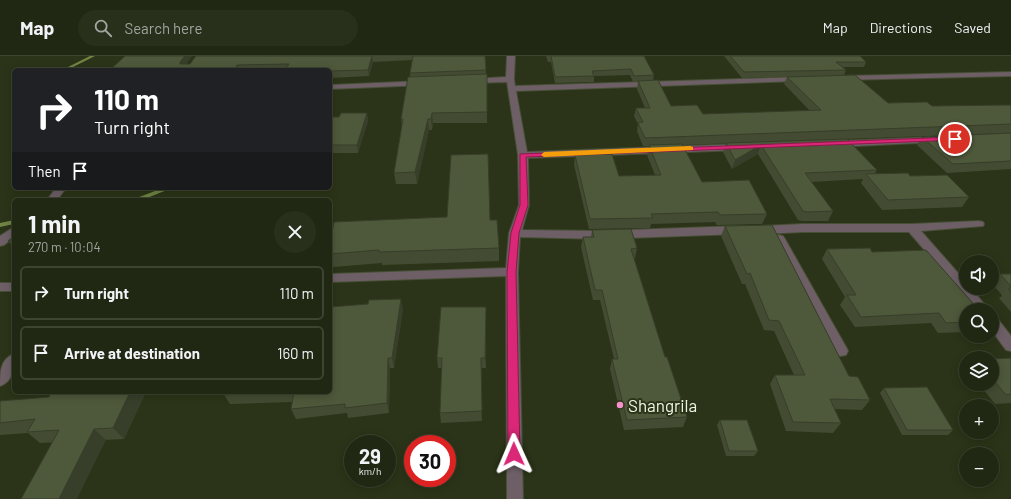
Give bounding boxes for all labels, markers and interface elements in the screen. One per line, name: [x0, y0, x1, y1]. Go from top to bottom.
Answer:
search box: [78, 10, 358, 46]
text: Map: [20, 16, 54, 39]
icon: search: [92, 17, 114, 39]
text: Search here: [124, 19, 202, 37]
text: Map: [823, 19, 848, 36]
text: Directions: [870, 19, 932, 36]
text: Saved: [954, 19, 991, 36]
text: 110 m: [94, 82, 159, 116]
icon: right: [28, 84, 80, 136]
text: Turn right: [94, 116, 170, 138]
pin: [938, 122, 972, 156]
icon: arrive: [944, 128, 966, 150]
icon: arrive: [69, 160, 91, 182]
text: Then: [28, 162, 61, 180]
text: 1 min: [28, 209, 81, 238]
button: close: [274, 211, 316, 253]
text: 270 m · 10:04: [28, 239, 101, 255]
map controls: [959, 255, 999, 487]
button: sound: [959, 255, 999, 295]
icon: right: [30, 282, 52, 304]
text: Turn right: [64, 284, 129, 302]
text: 110 m: [280, 284, 314, 302]
button: search: [959, 303, 999, 343]
icon: arrive: [30, 342, 52, 364]
text: Arrive at destination: [64, 344, 200, 362]
text: 160 m: [277, 344, 314, 362]
button: layers: [959, 351, 999, 391]
place label: Shangrila: [628, 395, 697, 415]
button: +: [959, 399, 999, 439]
marker: Shangrila: [615, 400, 625, 410]
position arrow: [493, 433, 535, 475]
speed limit sign: 30: [404, 435, 456, 487]
text: 29: [359, 444, 381, 468]
button: −: [959, 447, 999, 487]
text: km/h: [359, 465, 381, 477]

